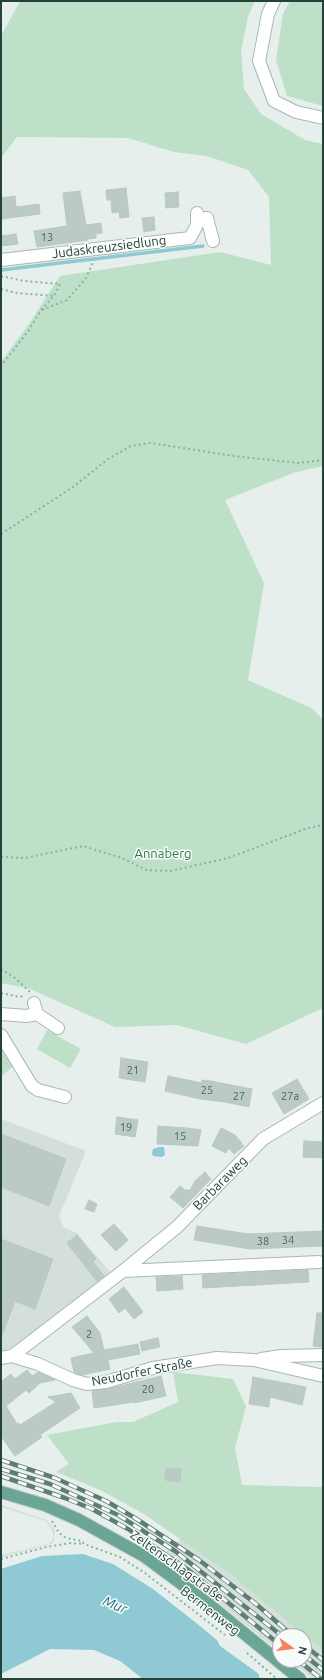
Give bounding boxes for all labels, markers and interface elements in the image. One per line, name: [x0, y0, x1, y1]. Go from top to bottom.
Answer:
house number: 13: [41, 230, 53, 244]
street label: Judaskreuzsiedlung: [51, 232, 167, 262]
park label: Annaberg: [134, 846, 192, 862]
house number: 21: [127, 1063, 139, 1077]
house number: 25: [201, 1083, 213, 1097]
house number: 27: [233, 1089, 245, 1103]
house number: 27a: [281, 1089, 299, 1103]
house number: 19: [120, 1120, 132, 1134]
house number: 15: [174, 1129, 186, 1143]
street label: Barbaraweg: [190, 1153, 250, 1213]
house number: 34: [282, 1233, 294, 1247]
house number: 38: [257, 1234, 269, 1248]
house number: 2: [86, 1327, 92, 1341]
street label: Neudorfer Straße: [90, 1355, 194, 1389]
house number: 20: [142, 1382, 154, 1396]
street label: Zeltenschlagstraße: [127, 1527, 227, 1605]
street label: Bermenweg: [177, 1583, 243, 1639]
water label: Mur: [100, 1592, 130, 1618]
north arrow: [272, 1628, 312, 1668]
text: N: [296, 1645, 309, 1656]

